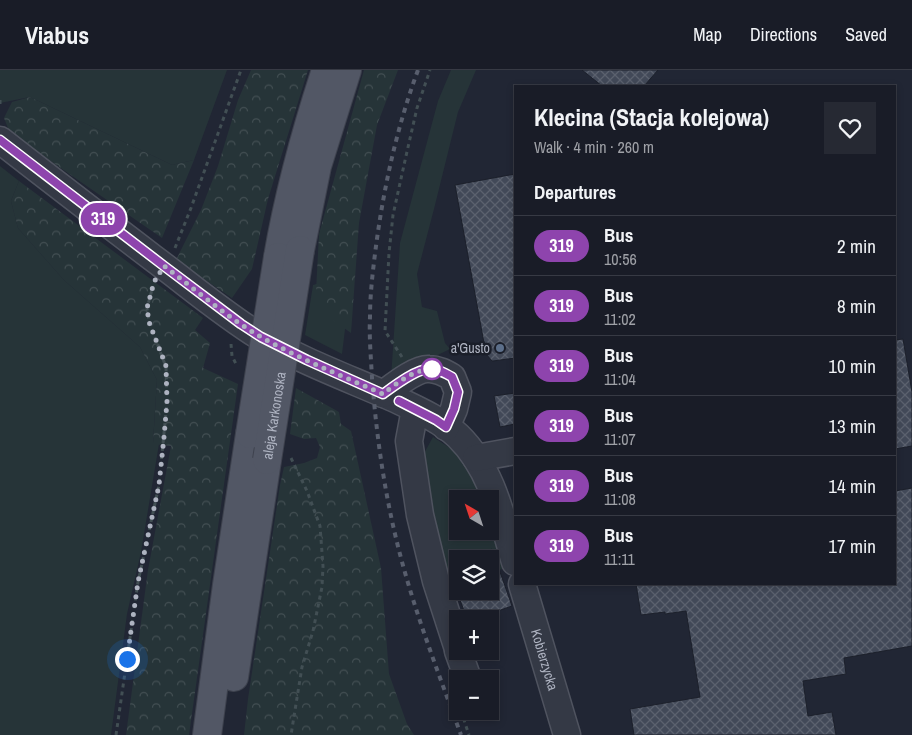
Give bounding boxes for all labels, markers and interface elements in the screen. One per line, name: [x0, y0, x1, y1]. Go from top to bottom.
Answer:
text: Viabus: [25, 19, 89, 51]
text: Map: [693, 22, 722, 47]
text: Directions: [750, 22, 817, 47]
text: Saved: [845, 22, 887, 47]
text: Klecina (Stacja kolejowa): [534, 101, 769, 133]
button: heart: [824, 102, 876, 154]
text: Walk · 4 min · 260 m: [534, 136, 654, 158]
text: Departures: [534, 179, 616, 205]
line badge: 319: [74, 203, 132, 235]
text: 319: [91, 206, 115, 231]
text: Bus: [604, 222, 633, 248]
text: 319: [549, 233, 574, 258]
text: 2 min: [837, 233, 876, 259]
text: 10:56: [604, 248, 637, 270]
text: Bus: [604, 282, 633, 308]
text: 319: [549, 293, 574, 318]
text: 8 min: [837, 293, 876, 319]
text: 11:02: [604, 308, 636, 330]
place label: a'Gusto: [451, 339, 490, 357]
marker: a'Gusto: [494, 342, 506, 354]
text: Bus: [604, 342, 633, 368]
text: 319: [549, 353, 574, 378]
text: 10 min: [828, 353, 876, 379]
unlabelled marker: [421, 358, 443, 380]
text: 11:04: [604, 368, 636, 390]
street label: aleja Karkonoska: [258, 370, 290, 461]
text: Bus: [604, 402, 633, 428]
text: 319: [549, 413, 574, 438]
text: 13 min: [828, 413, 876, 439]
text: 11:07: [604, 428, 636, 450]
text: Bus: [604, 462, 633, 488]
text: 319: [549, 473, 574, 498]
text: 14 min: [828, 473, 876, 499]
text: 11:08: [604, 488, 636, 510]
north arrow: [449, 490, 499, 540]
map controls: [449, 490, 499, 720]
text: Bus: [604, 522, 633, 548]
text: 319: [549, 533, 574, 558]
text: 17 min: [828, 533, 876, 559]
text: 11:11: [604, 548, 635, 570]
button: layers: [449, 550, 499, 600]
button: +: [449, 610, 499, 660]
street label: Kobierzycka: [527, 627, 562, 693]
your location: [115, 647, 140, 672]
button: −: [449, 670, 499, 720]

